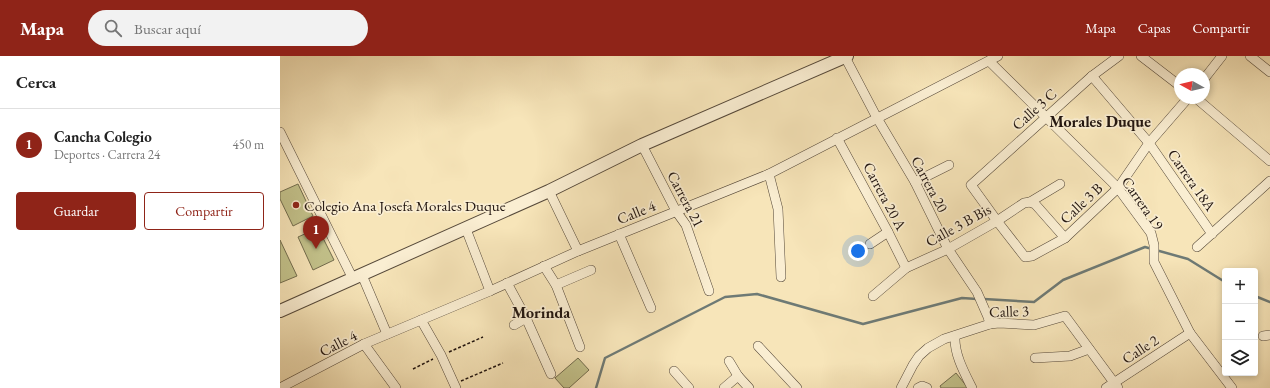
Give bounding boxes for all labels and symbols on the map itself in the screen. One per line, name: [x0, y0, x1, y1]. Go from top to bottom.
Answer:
north arrow: [1174, 68, 1210, 104]
street label: Calle 3 C: [1008, 84, 1060, 134]
district label: Morales Duque: [1049, 111, 1151, 132]
street label: Carrera 18A: [1164, 145, 1221, 215]
street label: Carrera 20: [907, 153, 953, 215]
street label: Carrera 20 A: [859, 159, 911, 234]
street label: Carrera 21: [663, 168, 709, 230]
street label: Carrera 19: [1118, 173, 1168, 233]
street label: Calle 3 B: [1056, 178, 1107, 228]
street label: Calle 4: [614, 195, 659, 228]
place label: Colegio Ana Josefa Morales Duque: [304, 196, 506, 215]
street label: Calle 3 B Bis: [922, 199, 994, 251]
marker: Colegio Ana Josefa Morales Duque: [291, 200, 301, 210]
pin: 1: [303, 216, 329, 249]
your location: [848, 241, 868, 261]
street label: Calle 3: [989, 301, 1029, 321]
district label: Morinda: [512, 302, 571, 323]
street label: Calle 4: [316, 325, 361, 361]
street label: Calle 2: [1118, 330, 1163, 368]

